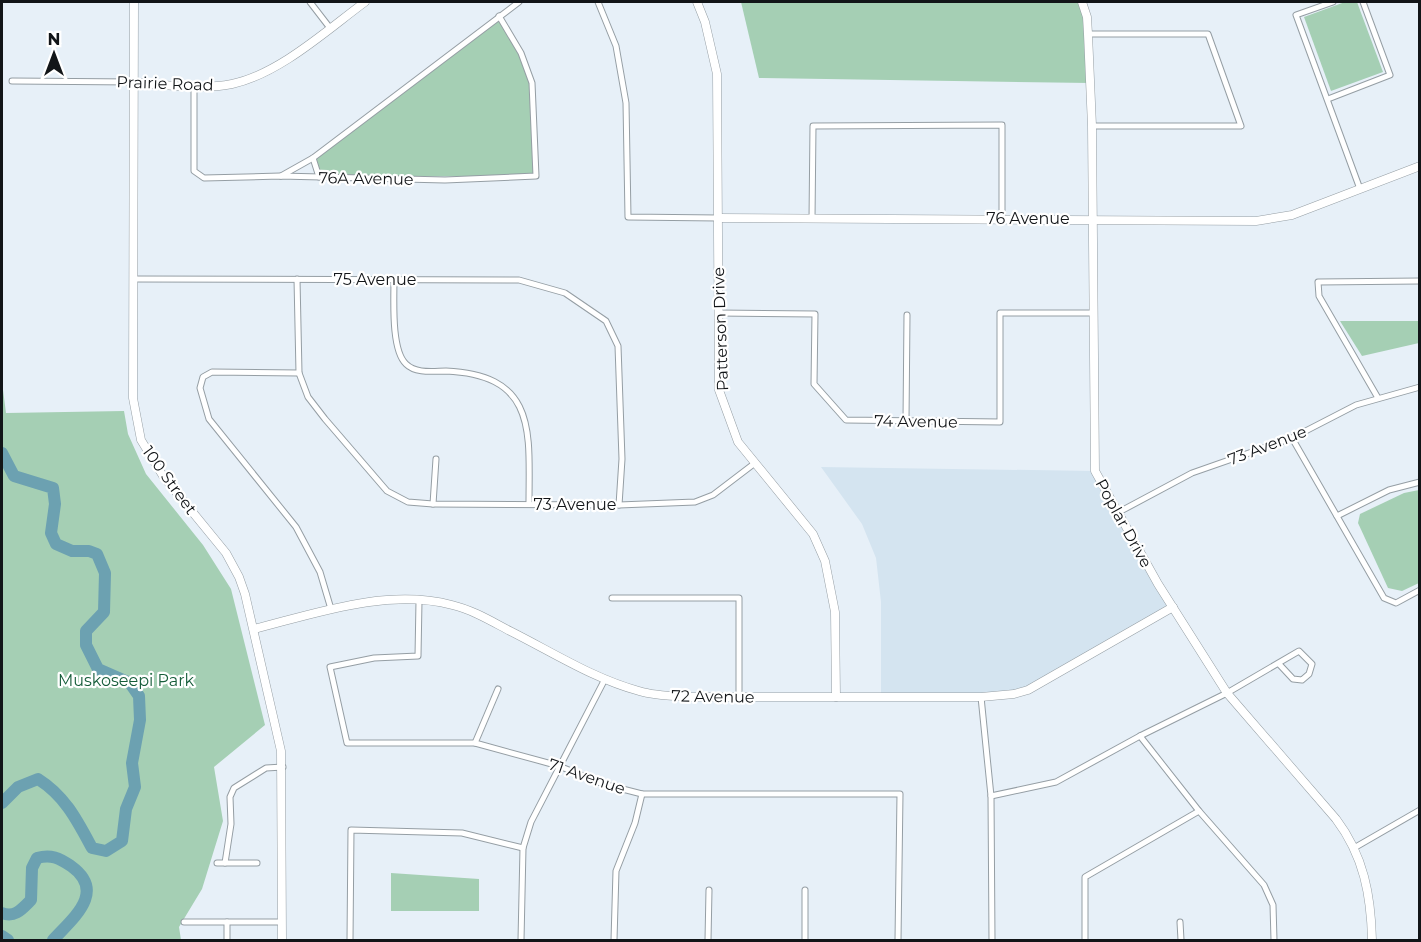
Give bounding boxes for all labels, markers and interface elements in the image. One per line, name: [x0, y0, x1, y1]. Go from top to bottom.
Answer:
north arrow: [24, 24, 84, 84]
text: N: [48, 30, 60, 49]
street label: Prairie Road: [116, 72, 214, 95]
street label: 76A Avenue: [318, 168, 414, 189]
street label: 76 Avenue: [986, 209, 1070, 228]
street label: Patterson Drive: [709, 267, 732, 391]
street label: 75 Avenue: [334, 270, 416, 289]
street label: 74 Avenue: [874, 411, 958, 432]
street label: 73 Avenue: [1225, 422, 1309, 469]
street label: 100 Street: [139, 443, 201, 518]
street label: Poplar Drive: [1091, 476, 1156, 571]
street label: 73 Avenue: [534, 495, 616, 514]
park label: Muskoseepi Park: [58, 671, 194, 690]
street label: 72 Avenue: [671, 686, 755, 707]
street label: 71 Avenue: [546, 754, 628, 798]

